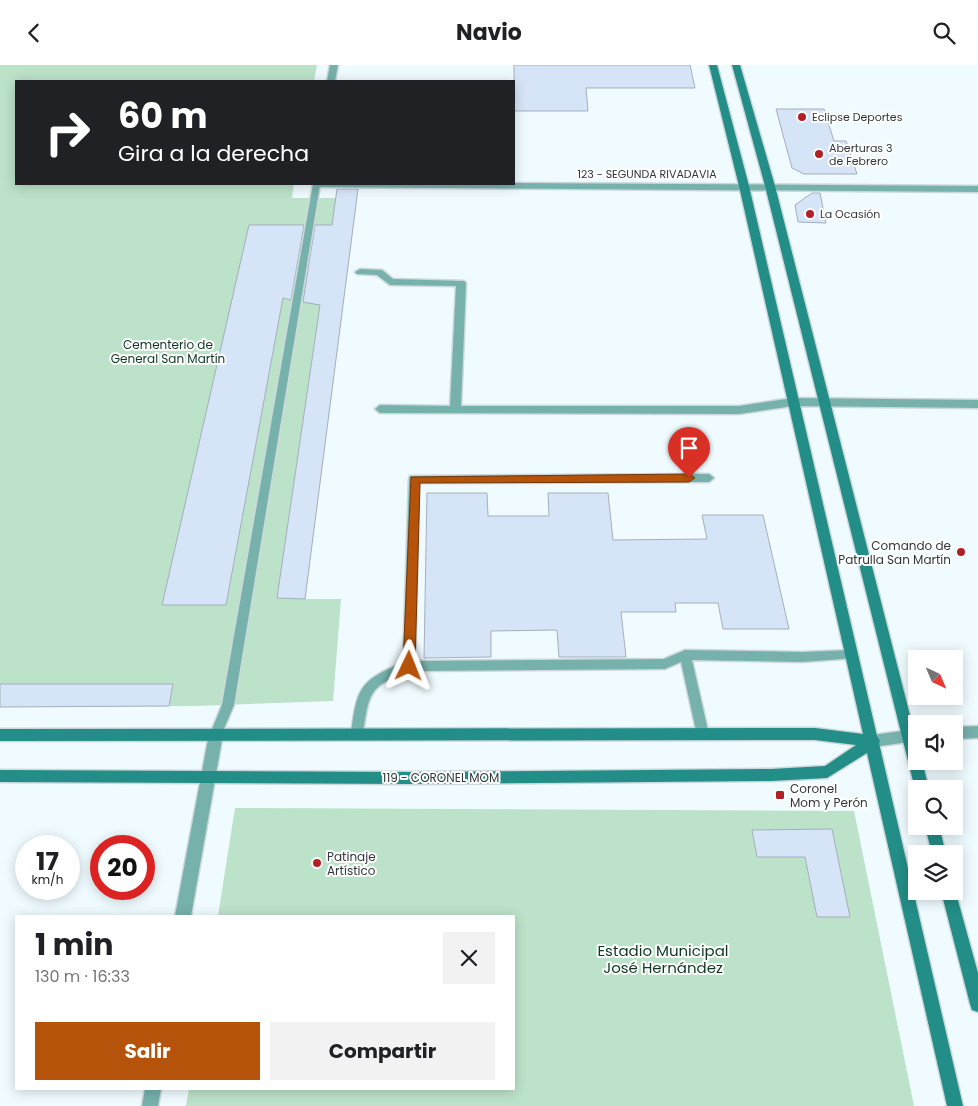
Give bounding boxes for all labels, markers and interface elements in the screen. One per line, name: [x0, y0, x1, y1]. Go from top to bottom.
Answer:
text: Navio: [456, 17, 522, 48]
icon: back: [20, 19, 48, 47]
icon: search: [930, 19, 958, 47]
text: 60 m: [118, 91, 208, 140]
icon: right: [35, 100, 100, 165]
place label: Eclipse Deportes: [812, 109, 903, 125]
marker: Eclipse Deportes: [796, 111, 808, 123]
text: Gira a la derecha: [118, 138, 309, 169]
place label: Aberturas 3 de Febrero: [829, 140, 893, 169]
marker: Aberturas 3 de Febrero: [813, 148, 825, 160]
street label: 123 - SEGUNDA RIVADAVIA: [577, 166, 717, 182]
place label: La Ocasión: [820, 206, 880, 222]
marker: La Ocasión: [804, 208, 816, 220]
park label: Cementerio de General San Martín: [111, 336, 225, 367]
pin: [668, 427, 710, 478]
icon: arrive: [675, 434, 703, 462]
place label: Comando de Patrulla San Martín: [838, 537, 951, 568]
marker: Comando de Patrulla San Martín: [955, 546, 967, 558]
position arrow: [382, 639, 434, 691]
north arrow: [908, 650, 962, 705]
map controls: [908, 650, 963, 900]
button: sound: [908, 715, 963, 770]
street label: 119 - CORONEL MOM: [383, 769, 499, 786]
place label: Coronel Mom y Perón: [790, 780, 868, 811]
button: search: [908, 780, 963, 835]
marker: Coronel Mom y Perón: [774, 789, 786, 801]
speed limit sign: 20: [90, 835, 155, 900]
text: 17: [36, 844, 59, 879]
button: layers: [908, 845, 963, 900]
place label: Patinaje Artístico: [327, 848, 376, 879]
marker: Patinaje Artístico: [311, 857, 323, 869]
text: km/h: [32, 871, 63, 888]
text: 1 min: [35, 923, 113, 966]
button: close: [443, 932, 495, 984]
park label: Estadio Municipal José Hernández: [597, 940, 729, 978]
text: 130 m · 16:33: [35, 965, 130, 988]
button: Salir: [35, 1022, 260, 1080]
button: Compartir: [270, 1022, 495, 1080]

